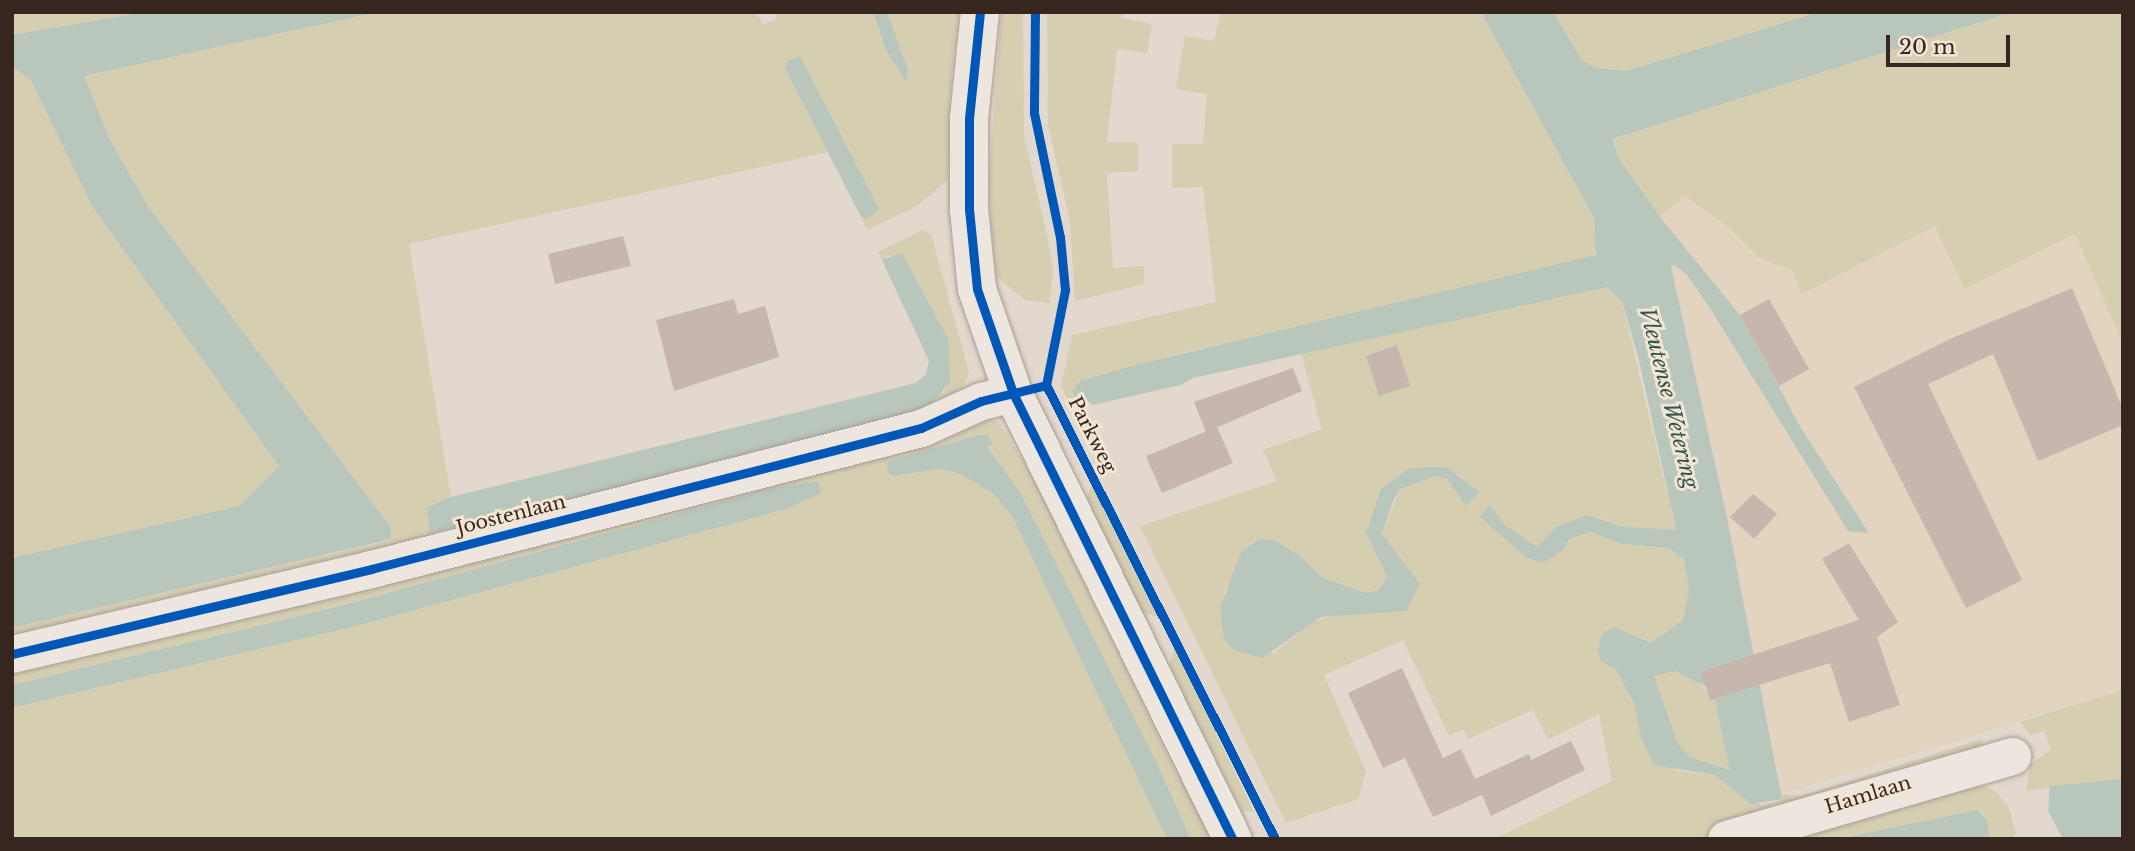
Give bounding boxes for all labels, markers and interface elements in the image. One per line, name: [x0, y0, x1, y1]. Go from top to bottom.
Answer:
scale bar: [1890, 21, 2014, 65]
text: 20 m: [1899, 34, 1956, 60]
water label: Vleutense Wetering: [1634, 305, 1704, 491]
street label: Parkweg: [1063, 393, 1121, 477]
street label: Joostenlaan: [454, 490, 568, 540]
street label: Hamlaan: [1822, 771, 1914, 819]

